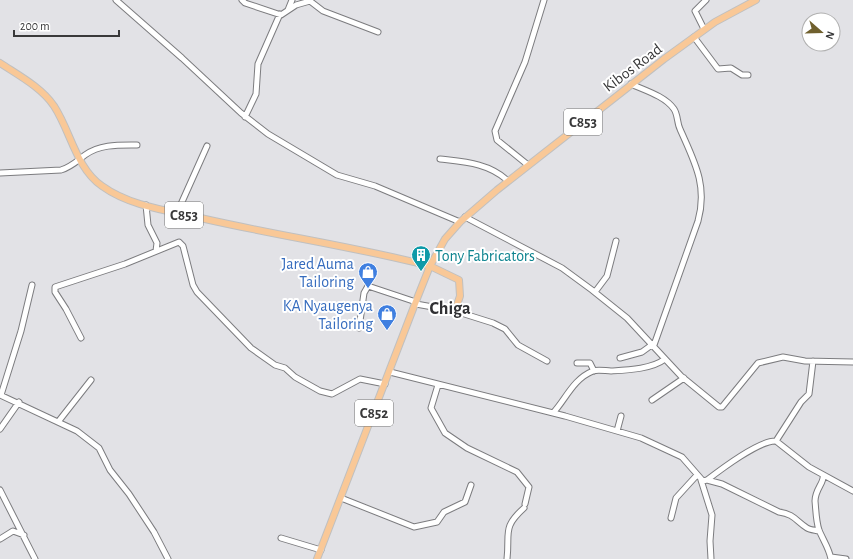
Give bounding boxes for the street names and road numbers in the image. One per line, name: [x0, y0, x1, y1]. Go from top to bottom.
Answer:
street label: Kibos Road: [600, 41, 665, 95]
road number: C853: [564, 109, 602, 135]
road number: C853: [165, 202, 203, 228]
road number: C852: [355, 400, 393, 426]

